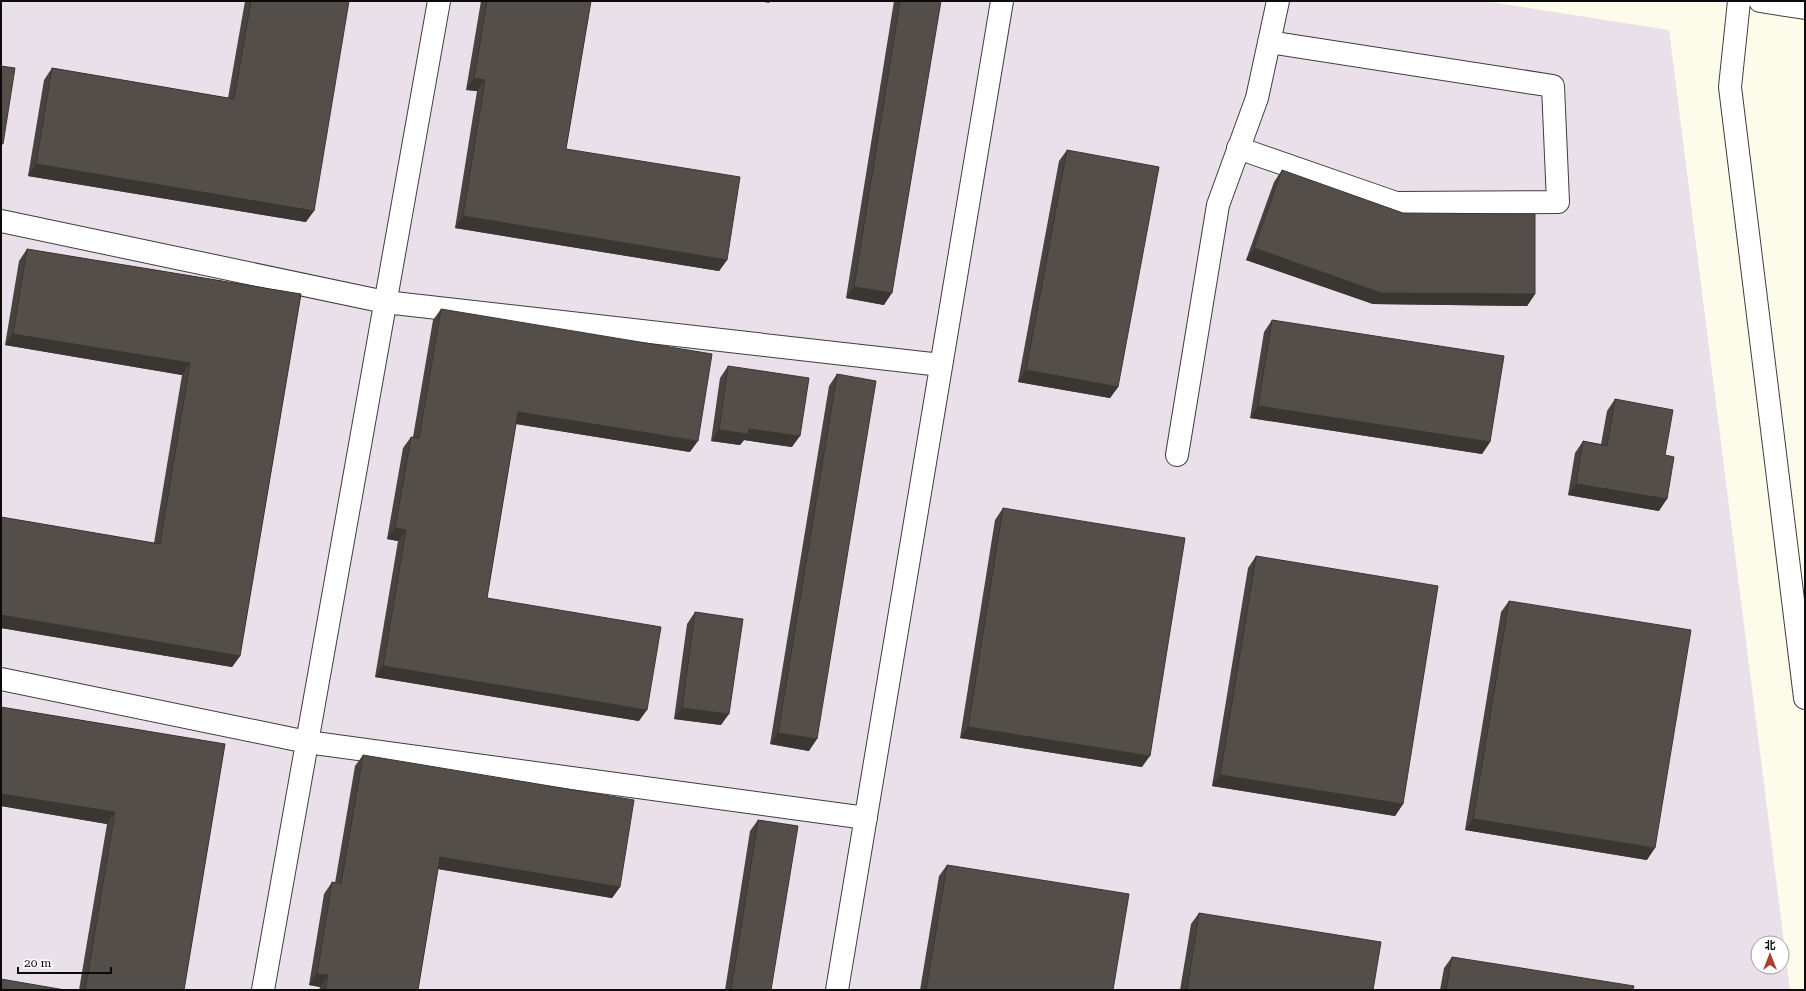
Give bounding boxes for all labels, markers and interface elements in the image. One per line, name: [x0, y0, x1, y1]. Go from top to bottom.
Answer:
north arrow: [1750, 935, 1790, 975]
text: 北: [1765, 939, 1776, 952]
scale bar: [18, 949, 111, 975]
text: 20 m: [24, 956, 51, 970]

